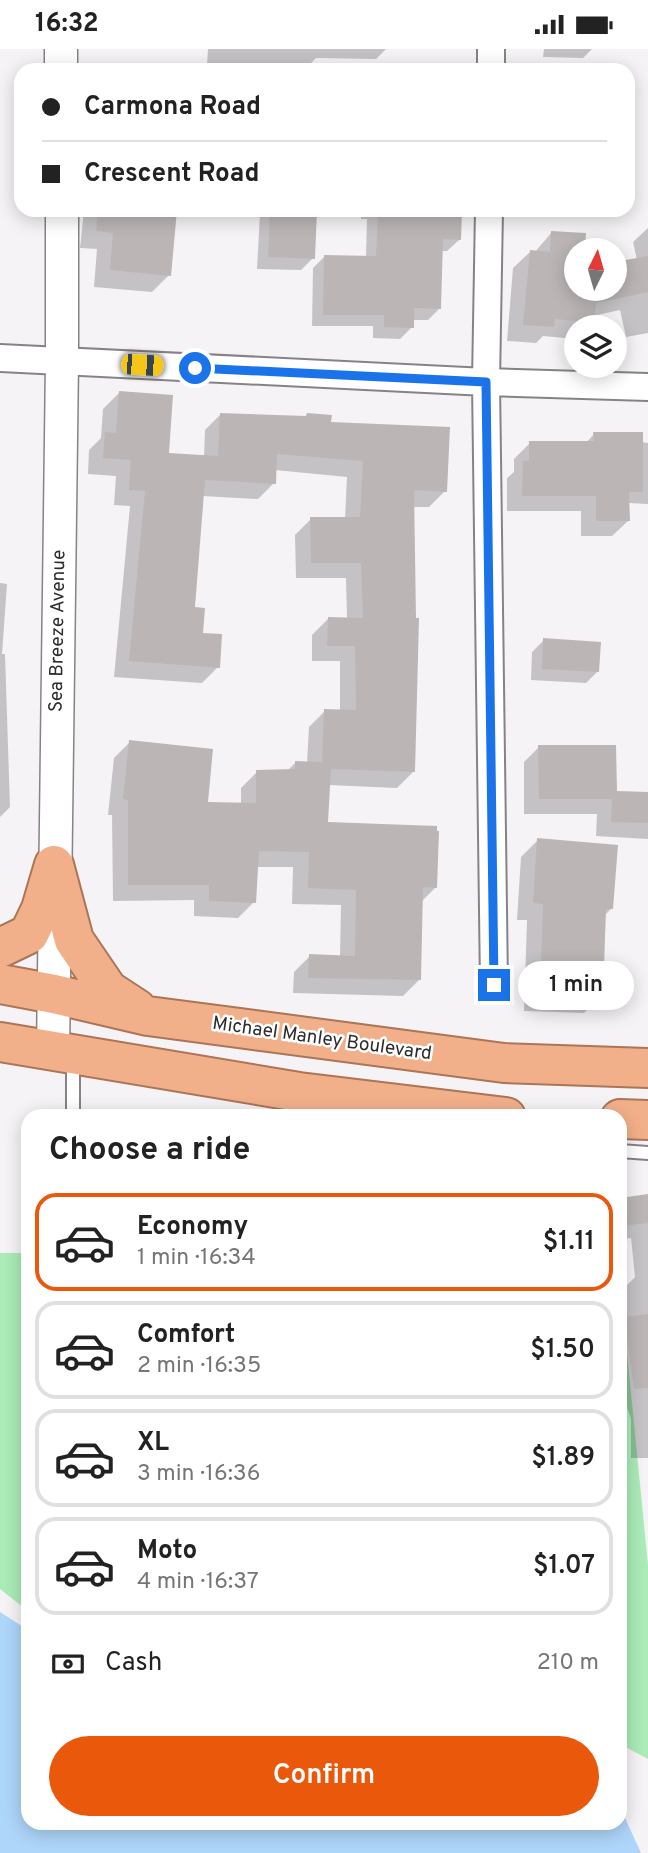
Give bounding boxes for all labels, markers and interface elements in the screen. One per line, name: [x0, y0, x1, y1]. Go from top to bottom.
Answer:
text: 16:32: [35, 8, 99, 41]
text: Carmona Road: [84, 91, 261, 124]
text: Crescent Road: [84, 158, 259, 191]
north arrow: [564, 238, 626, 301]
map controls: [564, 238, 627, 378]
button: layers: [564, 315, 627, 378]
route start: [179, 352, 211, 384]
car: [121, 353, 164, 377]
street label: Sea Breeze Avenue: [45, 550, 71, 712]
callout: 1 min: [518, 961, 634, 1009]
route end: [478, 969, 510, 1001]
text: 1 min: [549, 971, 603, 1000]
street label: Michael Manley Boulevard: [211, 1012, 433, 1066]
text: Choose a ride: [49, 1131, 250, 1171]
icon: car: [53, 1211, 116, 1274]
text: Economy: [137, 1211, 248, 1244]
text: $1.11: [543, 1226, 595, 1259]
text: 1 min · 16:34: [137, 1244, 256, 1273]
icon: car: [53, 1319, 116, 1382]
text: Comfort: [137, 1319, 235, 1352]
text: $1.50: [530, 1334, 595, 1367]
text: 2 min · 16:35: [137, 1352, 261, 1381]
icon: car: [53, 1427, 116, 1490]
text: XL: [137, 1427, 169, 1460]
text: $1.89: [531, 1442, 595, 1475]
text: 3 min · 16:36: [137, 1460, 260, 1489]
icon: car: [53, 1535, 116, 1598]
text: Moto: [137, 1535, 197, 1568]
text: $1.07: [533, 1550, 595, 1583]
text: 4 min · 16:37: [137, 1568, 259, 1597]
icon: cash: [49, 1645, 87, 1683]
text: Cash: [105, 1647, 162, 1680]
text: 210 m: [537, 1649, 599, 1678]
button: Confirm: [49, 1736, 599, 1816]

